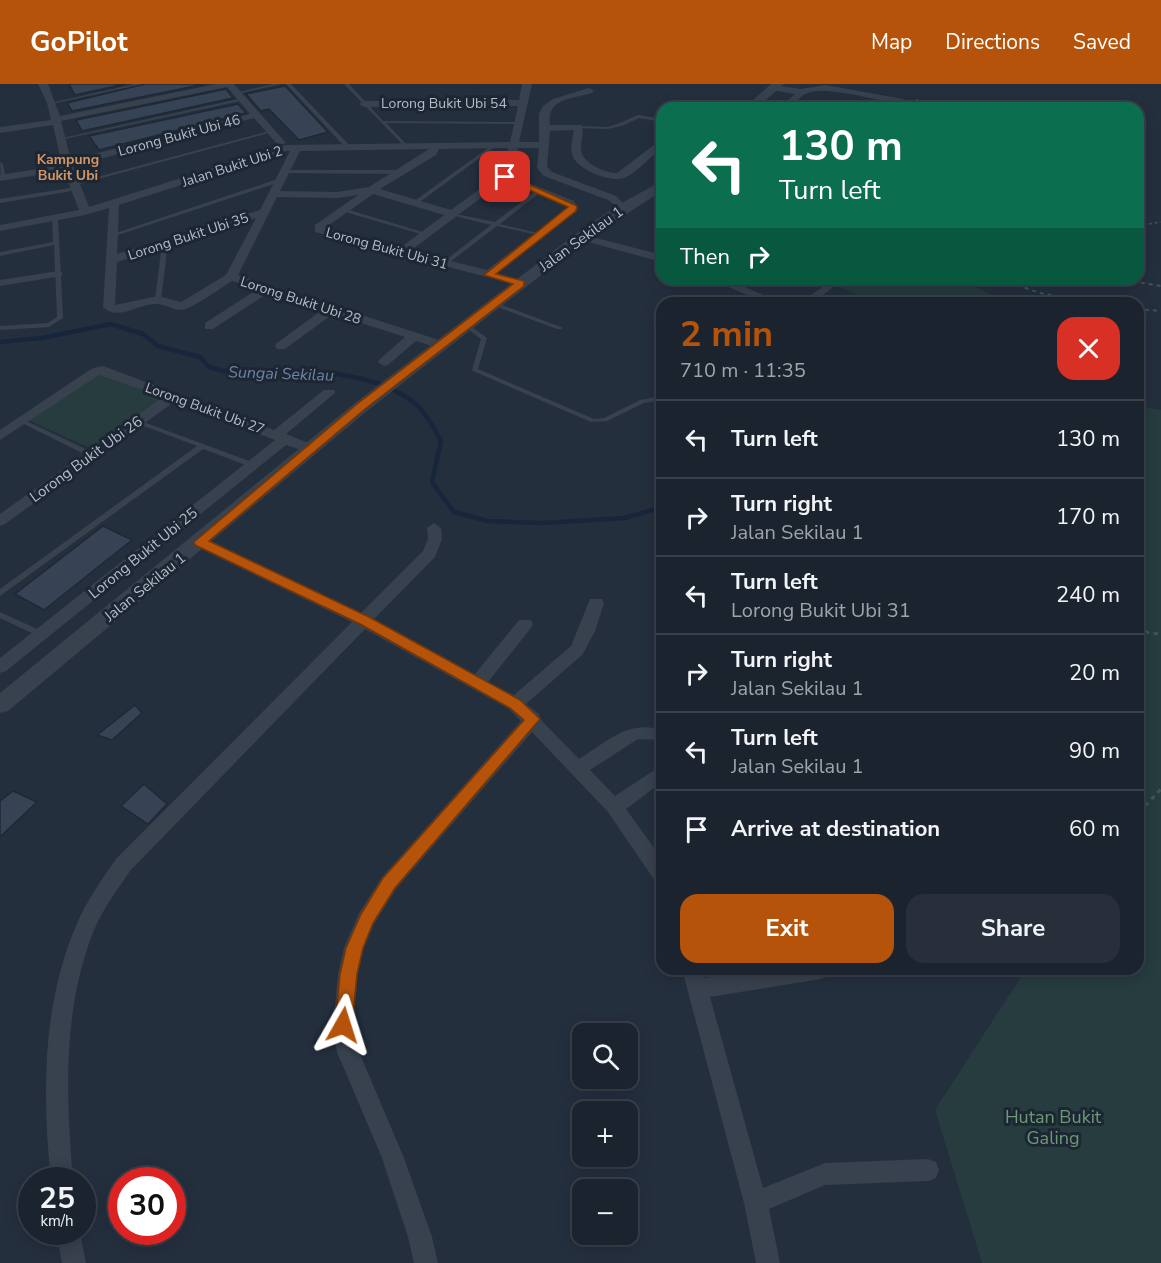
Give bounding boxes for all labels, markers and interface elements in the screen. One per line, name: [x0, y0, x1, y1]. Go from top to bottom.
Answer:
text: GoPilot: [30, 23, 128, 61]
text: Map: [871, 28, 912, 56]
text: Directions: [945, 28, 1040, 56]
text: Saved: [1073, 28, 1131, 56]
street label: Lorong Bukit Ubi 54: [381, 94, 507, 113]
street label: Lorong Bukit Ubi 46: [116, 110, 242, 161]
text: 130 m: [779, 118, 903, 175]
icon: left: [680, 126, 758, 204]
street label: Jalan Bukit Ubi 2: [178, 141, 285, 192]
district label: Kampung Bukit Ubi: [37, 150, 99, 185]
pin: [479, 151, 530, 202]
icon: arrive: [488, 160, 521, 193]
text: Turn left: [779, 172, 880, 209]
street label: Jalan Sekilau 1: [534, 202, 627, 277]
street label: Lorong Bukit Ubi 35: [125, 208, 251, 265]
street label: Lorong Bukit Ubi 31: [324, 223, 450, 274]
icon: right: [742, 240, 775, 273]
text: Then: [680, 242, 730, 272]
street label: Lorong Bukit Ubi 28: [238, 272, 364, 329]
text: 2 min: [680, 310, 773, 359]
button: close: [1057, 317, 1120, 380]
text: 710 m · 11:35: [680, 357, 806, 384]
water label: Sungai Sekilau: [228, 361, 334, 387]
street label: Lorong Bukit Ubi 27: [142, 378, 267, 439]
street label: Lorong Bukit Ubi 26: [26, 411, 146, 507]
icon: left: [680, 423, 713, 456]
text: Turn left: [731, 424, 818, 454]
text: 130 m: [1056, 424, 1120, 454]
text: Turn right: [731, 489, 832, 519]
icon: right: [680, 501, 713, 534]
text: 170 m: [1056, 502, 1120, 532]
street label: Lorong Bukit Ubi 25: [84, 503, 202, 603]
text: Jalan Sekilau 1: [731, 519, 864, 546]
street label: Jalan Sekilau 1: [99, 548, 190, 627]
text: Turn left: [731, 567, 818, 597]
icon: left: [680, 579, 713, 612]
text: 240 m: [1056, 580, 1120, 610]
text: Lorong Bukit Ubi 31: [731, 597, 911, 624]
text: Turn right: [731, 645, 832, 675]
icon: right: [680, 657, 713, 690]
text: 20 m: [1069, 658, 1120, 688]
text: Jalan Sekilau 1: [731, 675, 864, 702]
text: Turn left: [731, 723, 818, 753]
icon: left: [680, 735, 713, 768]
text: 90 m: [1069, 736, 1120, 766]
text: Jalan Sekilau 1: [731, 753, 864, 780]
icon: arrive: [680, 813, 713, 846]
text: Arrive at destination: [731, 814, 940, 844]
text: 60 m: [1069, 814, 1120, 844]
button: Exit: [680, 894, 894, 963]
button: Share: [906, 894, 1120, 963]
position arrow: [311, 993, 375, 1057]
map controls: [572, 1023, 638, 1245]
button: search: [572, 1023, 638, 1089]
button: +: [572, 1101, 638, 1167]
park label: Hutan Bukit Galing: [1005, 1105, 1102, 1150]
speed limit sign: 30: [108, 1167, 186, 1245]
text: 25: [39, 1178, 75, 1219]
button: −: [572, 1179, 638, 1245]
text: km/h: [40, 1211, 74, 1231]

